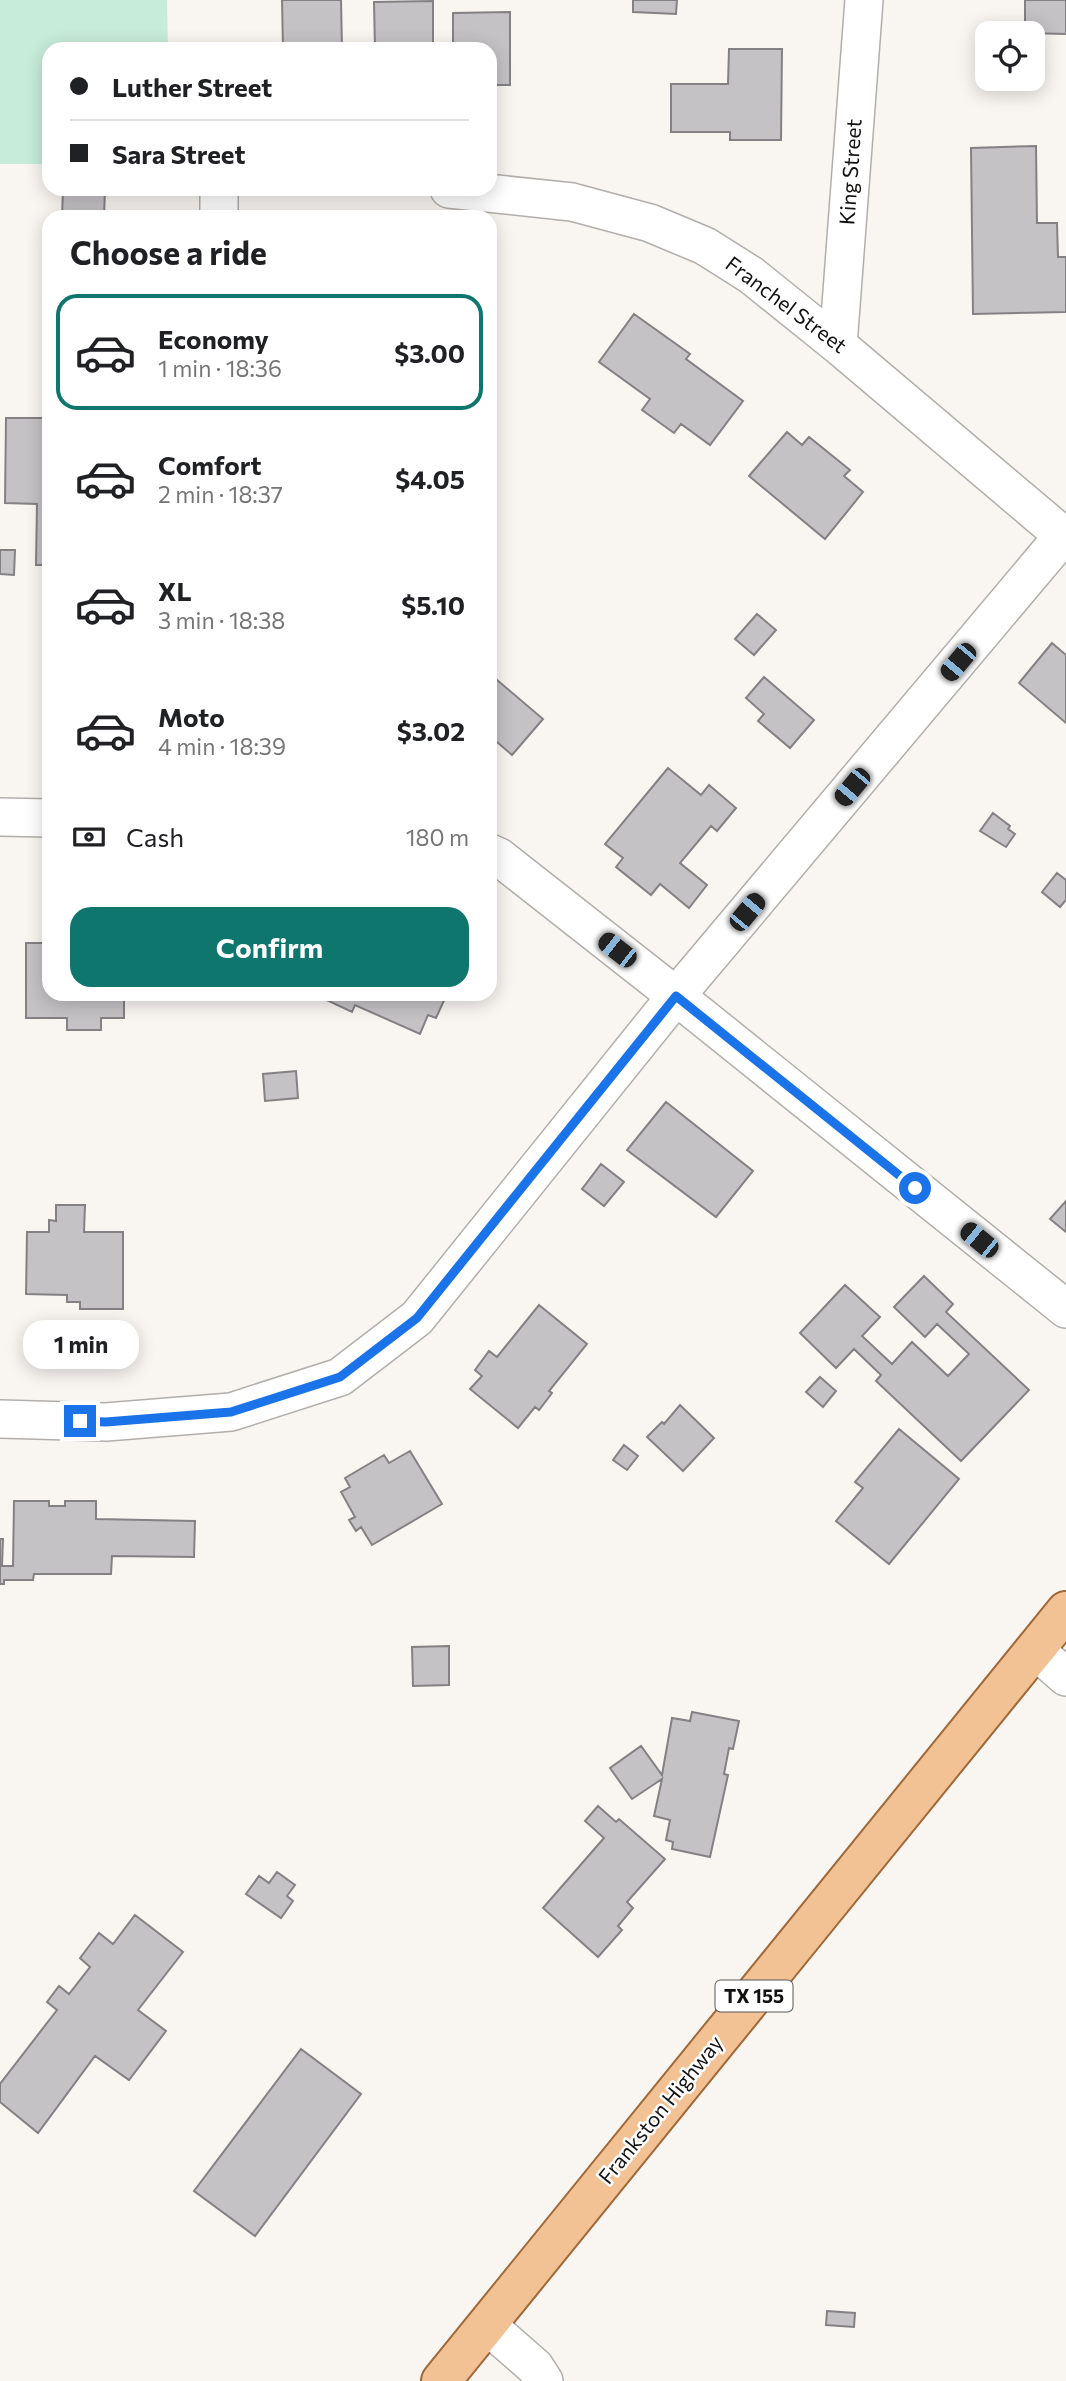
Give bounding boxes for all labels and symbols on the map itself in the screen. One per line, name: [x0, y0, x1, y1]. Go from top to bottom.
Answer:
street label: King Street: [833, 118, 866, 226]
street label: Franchel Street: [721, 250, 852, 357]
car: [937, 639, 980, 685]
car: [831, 764, 874, 810]
car: [726, 889, 769, 935]
car: [594, 929, 641, 971]
route start: [899, 1172, 931, 1204]
car: [957, 1219, 1002, 1261]
callout: 1 min: [22, 1320, 138, 1368]
route end: [64, 1405, 96, 1437]
road number: TX 155: [716, 1980, 792, 2012]
street label: Frankston Highway: [592, 2030, 727, 2188]

